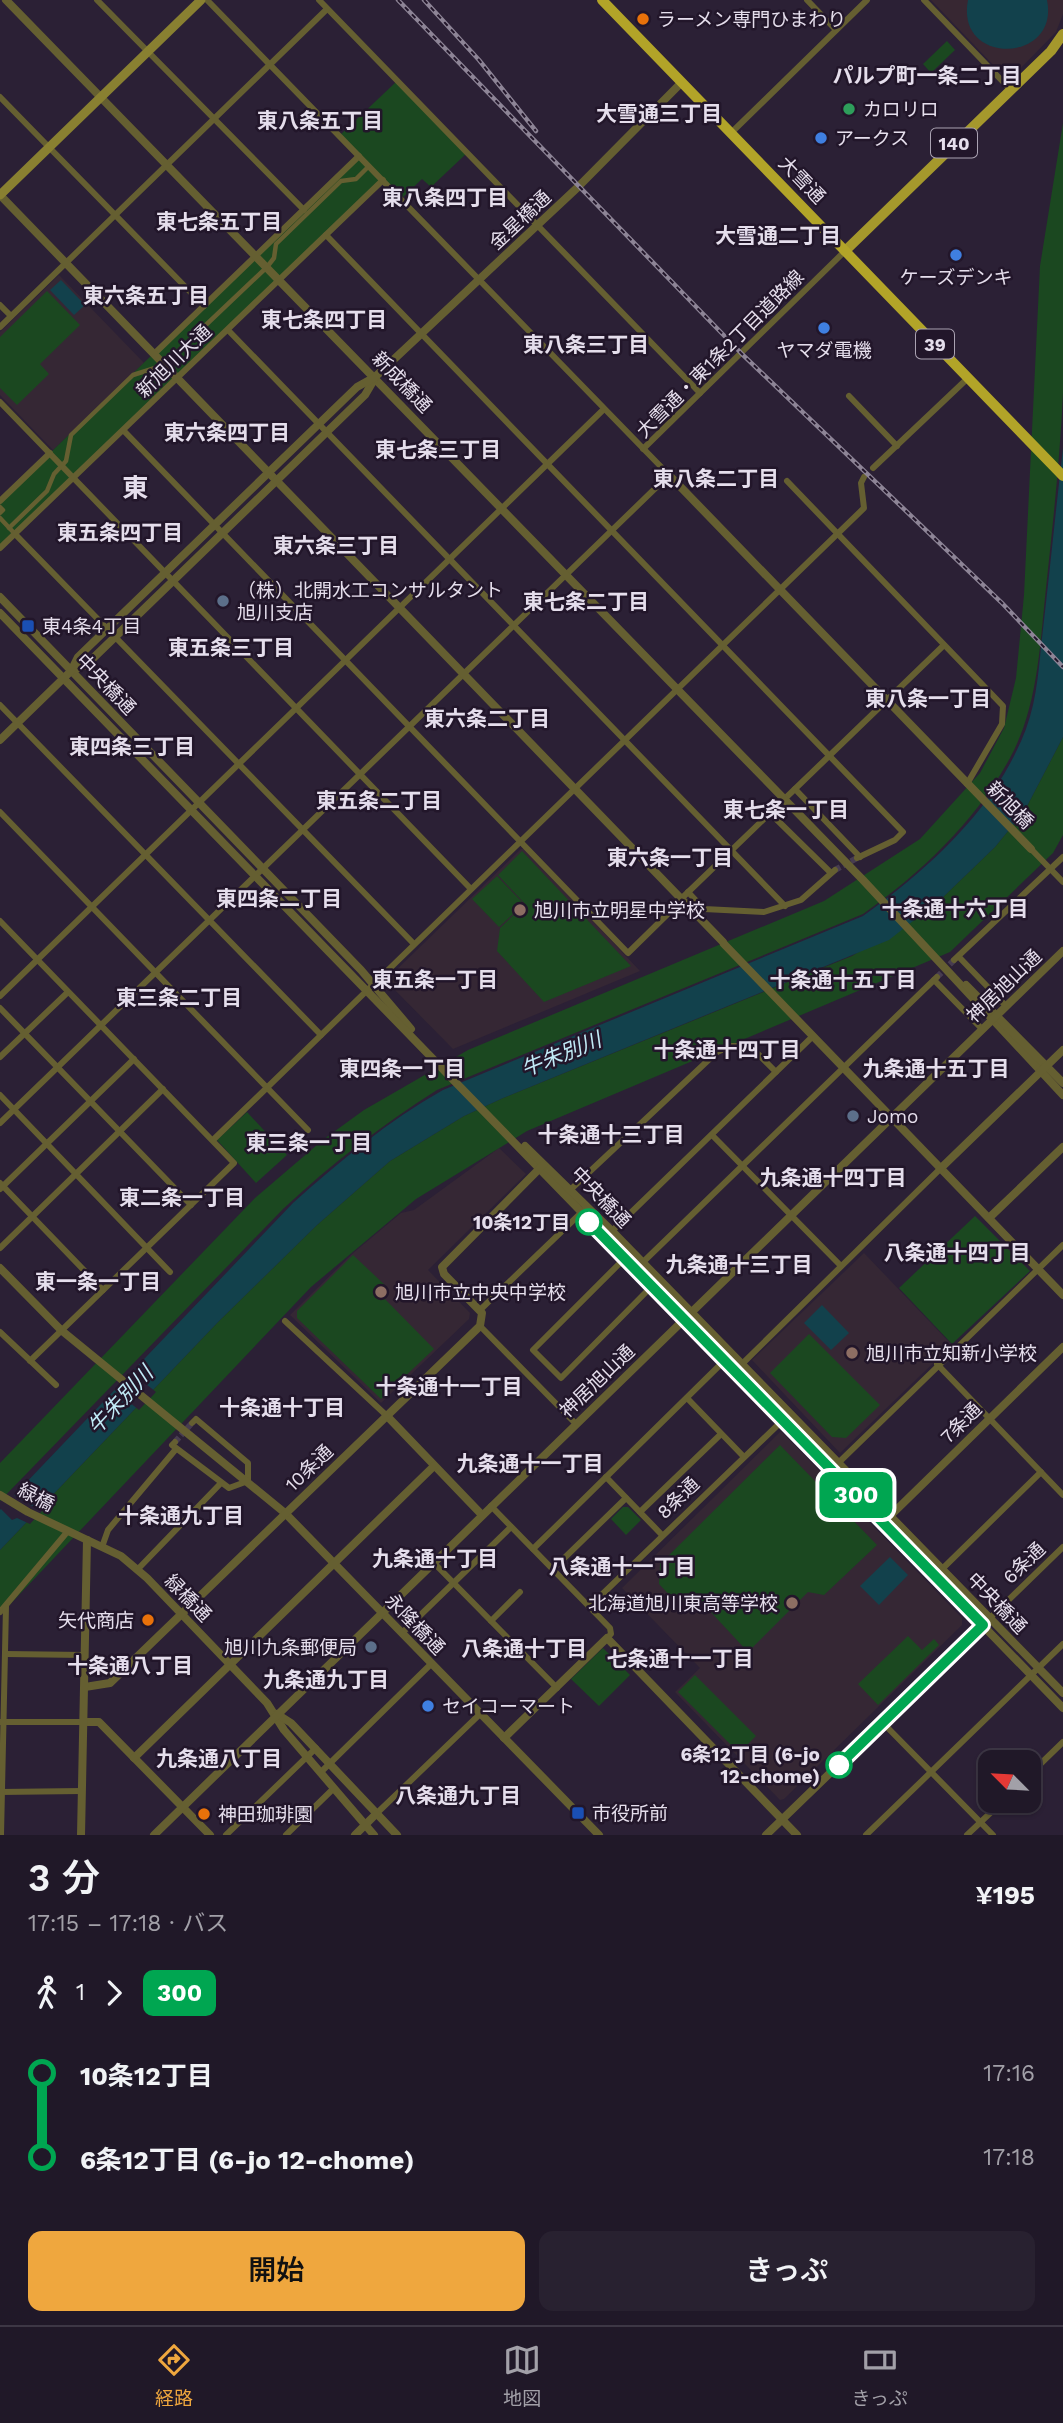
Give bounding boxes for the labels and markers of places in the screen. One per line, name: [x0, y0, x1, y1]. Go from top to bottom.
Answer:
place label: ラーメン専門ひまわり: [657, 8, 846, 31]
marker: ラーメン専門ひまわり: [635, 11, 651, 27]
place label: カロリロ: [863, 98, 939, 121]
marker: カロリロ: [841, 101, 857, 117]
place label: アークス: [835, 127, 909, 150]
marker: アークス: [813, 130, 829, 146]
marker: ケーズデンキ: [948, 247, 964, 263]
place label: ケーズデンキ: [899, 266, 1013, 289]
marker: ヤマダ電機: [816, 320, 832, 336]
place label: ヤマダ電機: [776, 339, 872, 362]
place label: （株）北開水工コンサルタント 旭川支店: [237, 579, 503, 624]
marker: （株）北開水工コンサルタント 旭川支店: [215, 593, 231, 609]
place label: 東4条4丁目: [42, 615, 141, 638]
marker: 東4条4丁目: [20, 618, 36, 634]
place label: 旭川市立明星中学校: [534, 899, 705, 922]
marker: 旭川市立明星中学校: [512, 902, 528, 918]
place label: Jomo: [867, 1105, 919, 1128]
marker: Jomo: [845, 1108, 861, 1124]
marker: 10条12丁目: [576, 1209, 602, 1235]
place label: 10条12丁目: [473, 1211, 570, 1234]
place label: 旭川市立中央中学校: [395, 1281, 566, 1304]
marker: 旭川市立中央中学校: [373, 1284, 389, 1300]
place label: 旭川市立知新小学校: [866, 1342, 1037, 1365]
marker: 旭川市立知新小学校: [844, 1345, 860, 1361]
place label: 北海道旭川東高等学校: [588, 1592, 778, 1615]
marker: 北海道旭川東高等学校: [784, 1595, 800, 1611]
place label: 矢代商店: [58, 1609, 134, 1632]
marker: 矢代商店: [140, 1612, 156, 1628]
place label: 旭川九条郵便局: [224, 1636, 357, 1659]
marker: 旭川九条郵便局: [363, 1639, 379, 1655]
place label: セイコーマート: [442, 1695, 575, 1718]
marker: セイコーマート: [420, 1698, 436, 1714]
place label: 6条12丁目 (6-jo 12-chome): [681, 1743, 820, 1788]
marker: 6条12丁目 (6-jo 12-chome): [826, 1752, 852, 1778]
place label: 市役所前: [592, 1802, 668, 1825]
place label: 神田珈琲園: [218, 1803, 313, 1826]
marker: 市役所前: [570, 1805, 586, 1821]
marker: 神田珈琲園: [196, 1806, 212, 1822]

